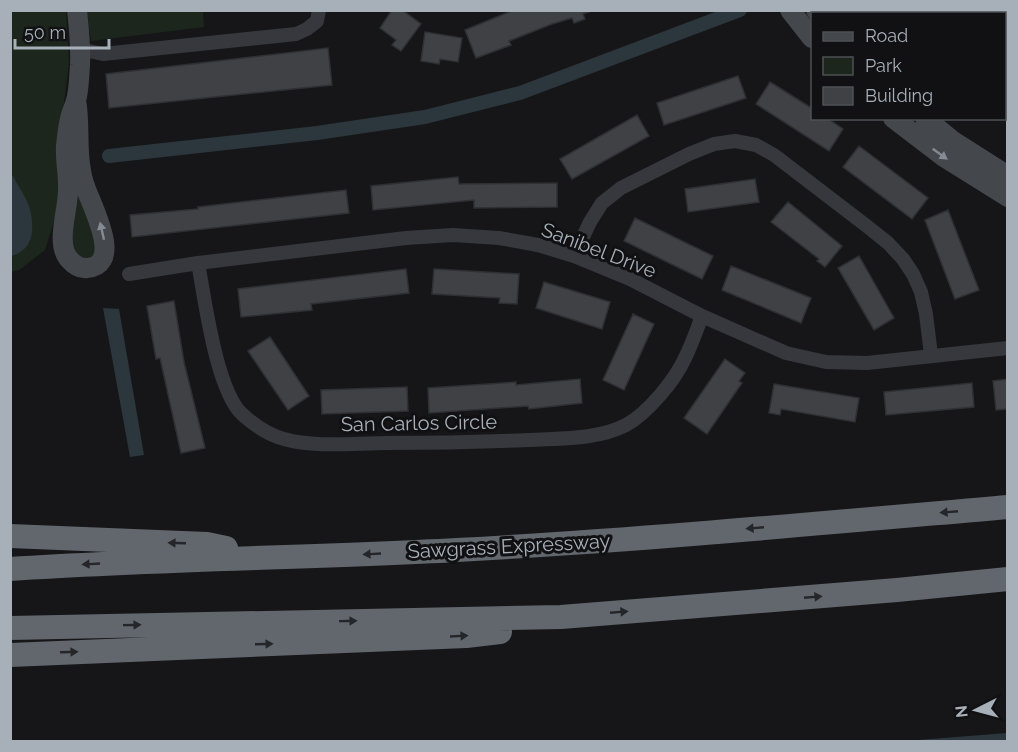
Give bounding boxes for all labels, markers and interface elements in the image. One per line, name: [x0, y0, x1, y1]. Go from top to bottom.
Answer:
scale bar: [15, 12, 110, 50]
legend: [811, 12, 1006, 120]
text: 50 m: [24, 22, 66, 43]
text: Road: [865, 25, 908, 46]
text: Park: [865, 55, 902, 76]
text: Building: [865, 85, 933, 106]
one-way arrow: [931, 148, 947, 160]
street label: Sanibel Drive: [538, 217, 660, 283]
one-way arrow: [96, 222, 106, 241]
street label: San Carlos Circle: [341, 410, 498, 436]
one-way arrow: [940, 507, 959, 517]
one-way arrow: [745, 523, 764, 533]
street label: Sawgrass Expressway: [407, 529, 611, 563]
one-way arrow: [167, 538, 186, 547]
one-way arrow: [362, 549, 381, 558]
one-way arrow: [82, 559, 101, 568]
one-way arrow: [804, 592, 823, 601]
one-way arrow: [610, 607, 629, 617]
one-way arrow: [338, 616, 357, 626]
one-way arrow: [122, 620, 141, 630]
one-way arrow: [449, 631, 468, 640]
one-way arrow: [254, 640, 273, 649]
one-way arrow: [59, 647, 78, 657]
north arrow: [946, 680, 1006, 740]
text: N: [951, 704, 972, 719]

